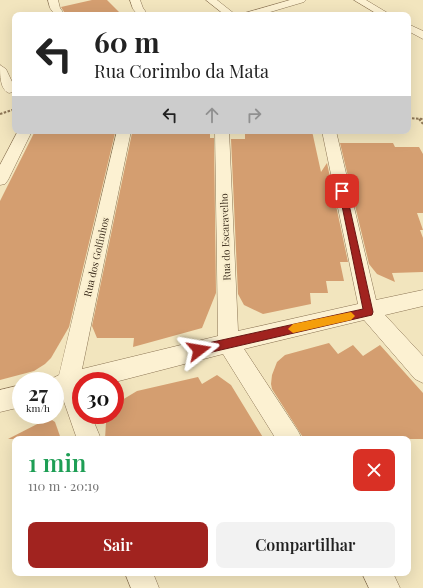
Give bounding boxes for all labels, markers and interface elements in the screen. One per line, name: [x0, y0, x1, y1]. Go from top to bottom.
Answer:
text: 60 m: [94, 23, 160, 60]
icon: left: [28, 28, 80, 80]
text: Rua Corimbo da Mata: [94, 59, 269, 83]
icon: left: [159, 104, 181, 126]
icon: ahead: [201, 104, 223, 126]
icon: right: [243, 104, 265, 126]
pin: [325, 174, 359, 208]
icon: arrive: [331, 180, 353, 202]
street label: Rua do Escaravelho: [216, 193, 234, 281]
street label: Rua dos Golfinhos: [80, 216, 112, 298]
position arrow: [178, 329, 220, 371]
speed limit sign: 30: [72, 372, 124, 424]
text: 27: [28, 379, 48, 406]
text: km/h: [26, 401, 50, 415]
text: 1 min: [28, 446, 86, 478]
button: close: [353, 449, 395, 491]
text: 110 m · 20:19: [28, 477, 99, 494]
button: Sair: [28, 522, 208, 568]
button: Compartilhar: [216, 522, 395, 568]

